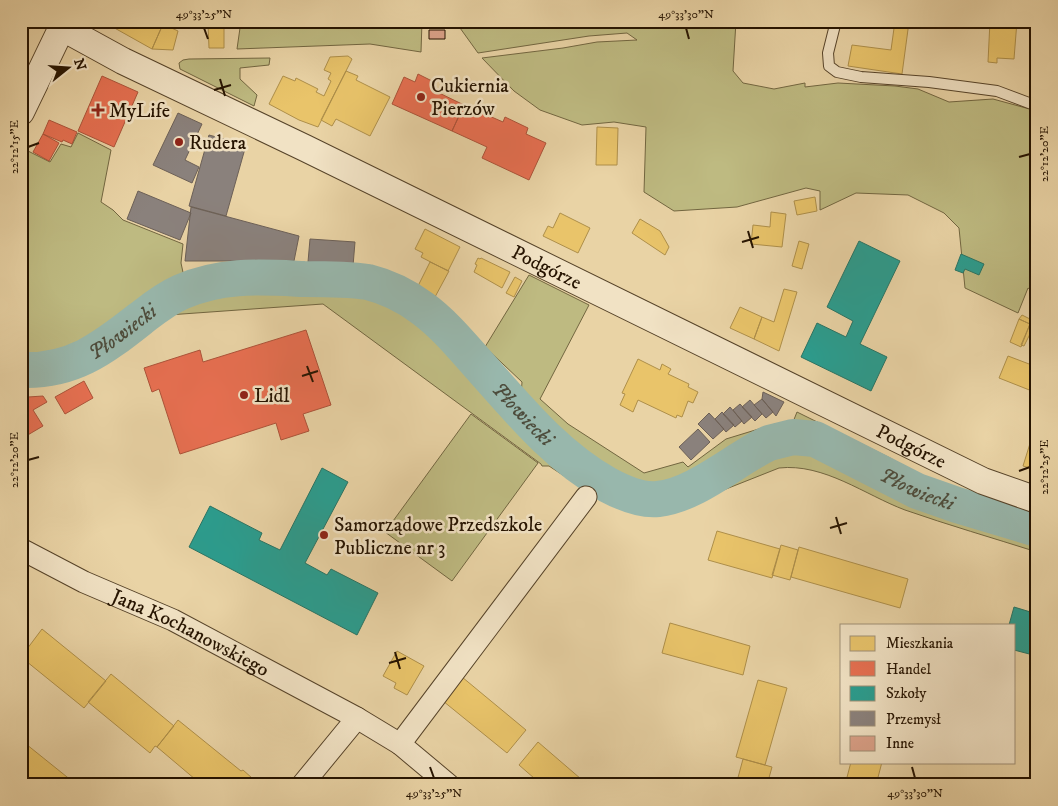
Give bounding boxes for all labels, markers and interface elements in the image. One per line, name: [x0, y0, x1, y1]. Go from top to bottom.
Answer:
text: 49°33'25"N: [176, 7, 232, 22]
text: 49°33'30"N: [658, 7, 714, 22]
north arrow: [42, 42, 92, 92]
text: N: [69, 56, 90, 73]
place label: Cukiernia Pierzów: [431, 74, 509, 122]
marker: Cukiernia Pierzów: [415, 91, 427, 103]
place label: MyLife: [109, 99, 170, 124]
marker: MyLife: [91, 103, 105, 117]
text: 22°12'15"E: [7, 120, 22, 174]
text: 22°12'20"E: [1037, 126, 1052, 182]
place label: Rudera: [189, 131, 247, 156]
marker: Rudera: [173, 136, 185, 148]
street label: Podgórze: [507, 240, 585, 296]
water label: Płowiecki: [84, 298, 164, 366]
water label: Płowiecki: [486, 377, 560, 453]
place label: Lidl: [254, 384, 290, 409]
marker: Lidl: [238, 389, 250, 401]
street label: Podgórze: [872, 419, 950, 475]
text: 22°12'20"E: [7, 432, 22, 488]
text: 22°12'25"E: [1037, 439, 1052, 495]
water label: Płowiecki: [875, 462, 959, 518]
place label: Samorządowe Przedszkole Publiczne nr 3: [334, 513, 542, 561]
marker: Samorządowe Przedszkole Publiczne nr 3: [318, 529, 330, 541]
street label: Jana Kochanowskiego: [106, 583, 273, 683]
legend: [840, 624, 1016, 764]
text: Mieszkania: [886, 634, 954, 653]
text: Handel: [886, 660, 931, 679]
text: Szkoły: [886, 684, 927, 703]
text: Przemysł: [886, 710, 941, 729]
text: Inne: [886, 734, 914, 753]
text: 49°33'25"N: [406, 786, 462, 801]
text: 49°33'30"N: [887, 786, 943, 801]

